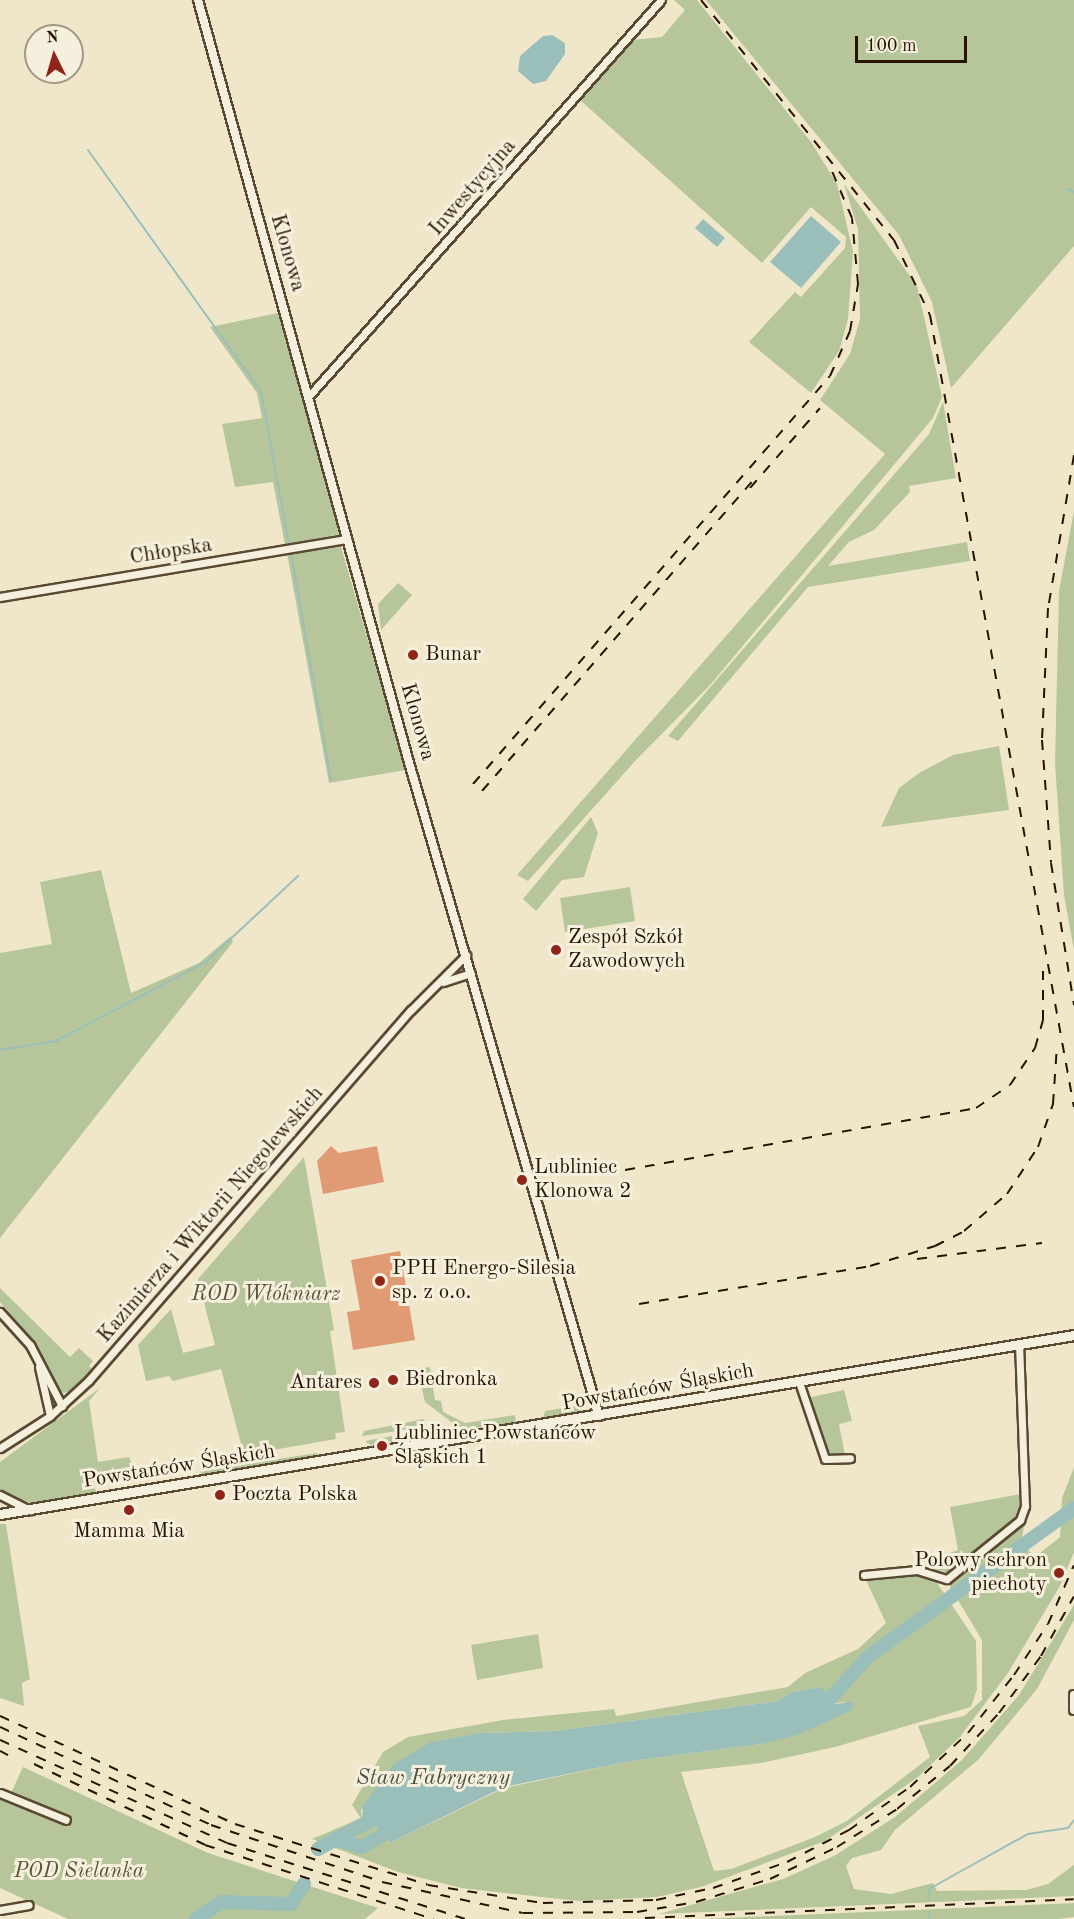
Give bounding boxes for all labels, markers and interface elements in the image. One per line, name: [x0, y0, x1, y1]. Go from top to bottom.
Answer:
north arrow: [24, 24, 84, 84]
scale bar: [858, 24, 970, 62]
text: N: [46, 30, 59, 47]
text: 100 m: [866, 37, 917, 55]
street label: Inwestycyjna: [424, 135, 522, 241]
street label: Klonowa: [264, 211, 310, 295]
street label: Chłopska: [128, 533, 214, 571]
place label: Bunar: [425, 642, 481, 668]
marker: Bunar: [406, 648, 420, 662]
street label: Klonowa: [394, 680, 440, 764]
place label: Zespół Szkół Zawodowych: [568, 925, 685, 975]
marker: Zespół Szkół Zawodowych: [549, 943, 563, 957]
street label: Kazimierza i Wiktorii Niegolewskich: [93, 1082, 329, 1348]
place label: Lubliniec Klonowa 2: [534, 1155, 631, 1205]
marker: Lubliniec Klonowa 2: [515, 1173, 529, 1187]
place label: PPH Energo-Silesia sp. z o.o.: [392, 1256, 576, 1306]
marker: PPH Energo-Silesia sp. z o.o.: [373, 1274, 387, 1288]
park label: ROD Włókniarz: [192, 1282, 340, 1308]
street label: Powstańców Śląskich: [560, 1359, 756, 1417]
place label: Biedronka: [405, 1367, 497, 1393]
place label: Antares: [290, 1370, 362, 1396]
marker: Biedronka: [386, 1373, 400, 1387]
marker: Antares: [367, 1376, 381, 1390]
place label: Lubliniec Powstańców Śląskich 1: [394, 1421, 596, 1471]
street label: Powstańców Śląskich: [81, 1439, 277, 1495]
marker: Lubliniec Powstańców Śląskich 1: [375, 1439, 389, 1453]
place label: Poczta Polska: [232, 1482, 357, 1508]
marker: Poczta Polska: [213, 1488, 227, 1502]
marker: Mamma Mia: [122, 1503, 136, 1517]
place label: Mamma Mia: [73, 1519, 185, 1545]
place label: Polowy schron piechoty: [914, 1548, 1047, 1598]
marker: Polowy schron piechoty: [1052, 1566, 1066, 1580]
water label: Staw Fabryczny: [356, 1766, 510, 1792]
park label: POD Sielanka: [14, 1859, 144, 1885]

